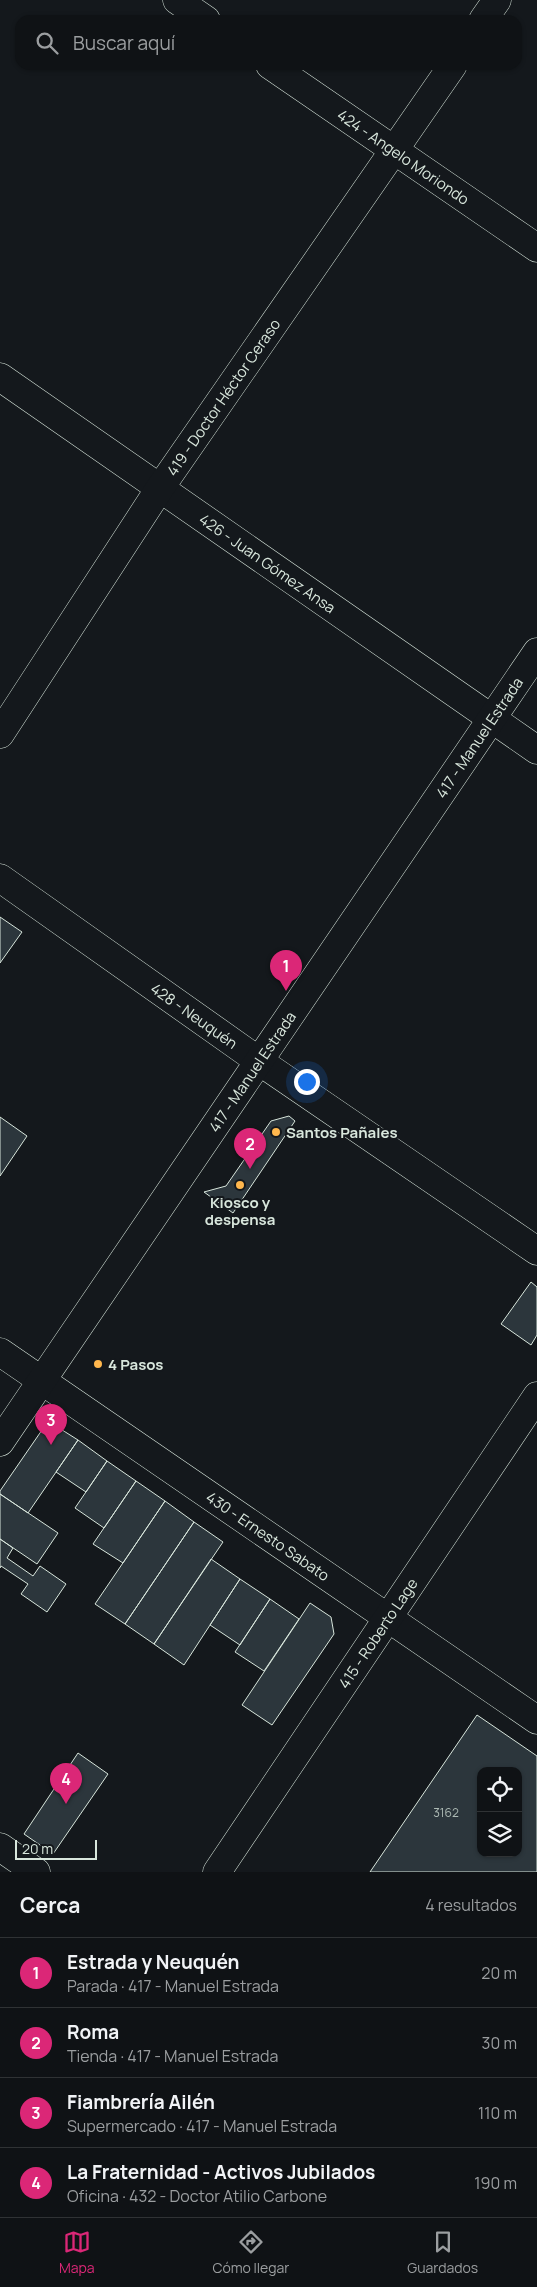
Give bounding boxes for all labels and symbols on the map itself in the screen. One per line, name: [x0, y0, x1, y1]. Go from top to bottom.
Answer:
street label: 424 - Angelo Moriondo: [333, 104, 474, 209]
street label: 419 - Doctor Héctor Ceraso: [161, 314, 285, 480]
street label: 426 - Juan Gómez Ansa: [195, 508, 340, 618]
street label: 417 - Manuel Estrada: [430, 673, 528, 802]
pin: 1: [270, 950, 302, 991]
street label: 428 - Neuquén: [147, 977, 242, 1053]
street label: 417 - Manuel Estrada: [203, 1007, 300, 1136]
your location: [294, 1069, 320, 1095]
place label: Santos Pañales: [286, 1122, 398, 1143]
marker: Santos Pañales: [270, 1126, 282, 1138]
pin: 2: [234, 1128, 266, 1169]
marker: Kiosco y despensa: [234, 1179, 246, 1191]
place label: Kiosco y despensa: [205, 1192, 275, 1230]
place label: 4 Pasos: [108, 1354, 163, 1375]
marker: 4 Pasos: [92, 1358, 104, 1370]
pin: 3: [35, 1404, 67, 1445]
street label: 430 - Ernesto Sabato: [202, 1486, 334, 1585]
street label: 415 - Roberto Lage: [333, 1574, 422, 1692]
pin: 4: [50, 1763, 82, 1804]
house number: 3162: [433, 1804, 459, 1821]
scale bar: [15, 1837, 98, 1860]

